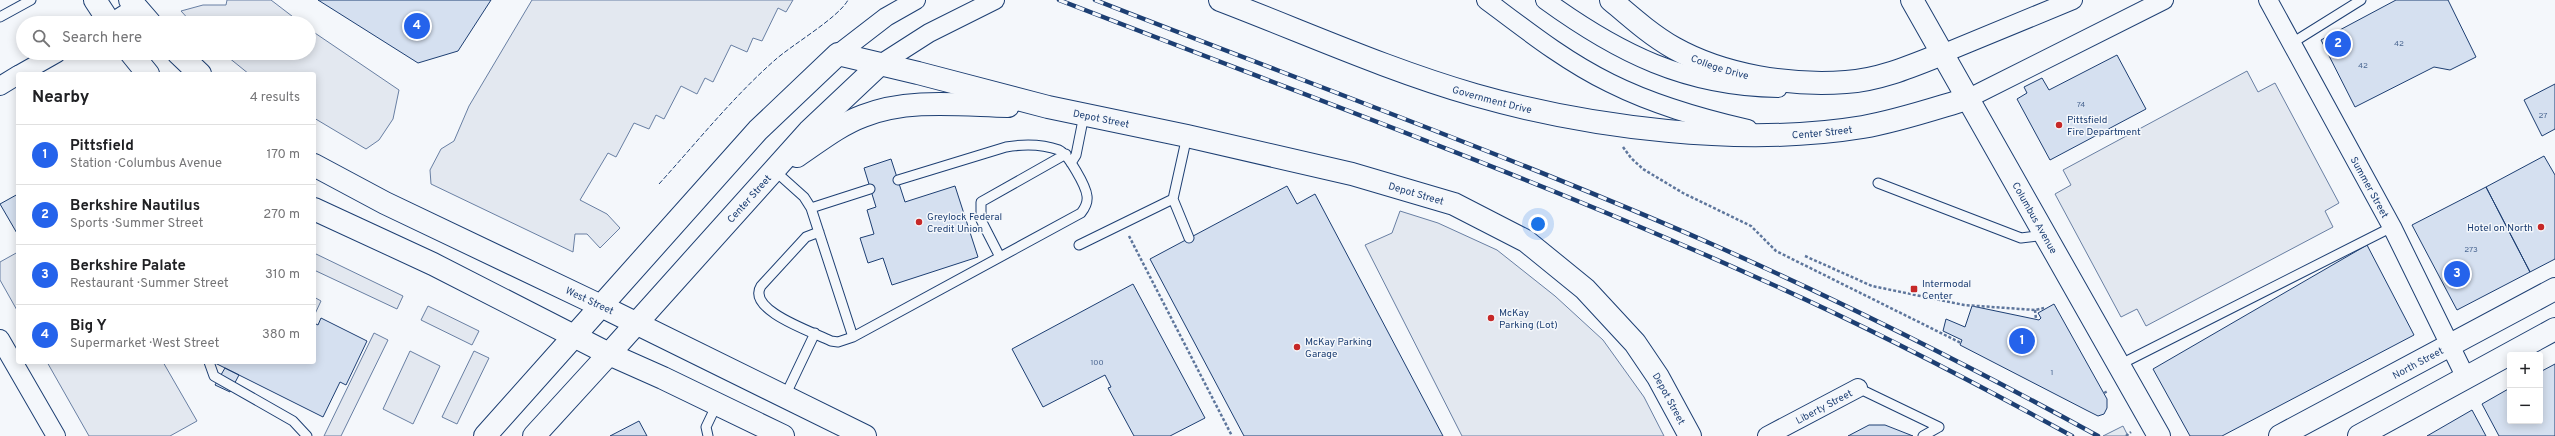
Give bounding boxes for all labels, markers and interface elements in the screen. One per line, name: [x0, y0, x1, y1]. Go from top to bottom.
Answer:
pin: 4: [404, 11, 430, 41]
search box: [16, 16, 316, 60]
icon: search: [30, 27, 52, 49]
text: Search here: [62, 29, 142, 48]
pin: 2: [2325, 29, 2351, 59]
house number: 42: [2394, 39, 2404, 49]
street label: College Drive: [1688, 52, 1750, 83]
house number: 42: [2358, 61, 2368, 71]
street label: Government Drive: [1450, 84, 1533, 117]
text: Nearby: [32, 87, 89, 109]
text: 4 results: [250, 90, 300, 106]
house number: 74: [2077, 100, 2085, 110]
street label: Depot Street: [1072, 107, 1130, 132]
house number: 27: [2539, 111, 2548, 121]
place label: Pittsfield Fire Department: [2067, 114, 2141, 139]
marker: Pittsfield Fire Department: [2054, 120, 2064, 130]
street label: Center Street: [1792, 124, 1853, 142]
text: Pittsfield: [70, 137, 134, 156]
text: 1: [42, 147, 48, 163]
text: 170 m: [266, 147, 300, 163]
street label: Summer Street: [2347, 155, 2391, 221]
text: Station · Columbus Avenue: [70, 156, 222, 172]
street label: Center Street: [725, 172, 775, 226]
street label: Depot Street: [1387, 180, 1445, 209]
street label: Columbus Avenue: [2008, 180, 2059, 256]
text: Berkshire Nautilus: [70, 197, 200, 216]
text: 2: [41, 207, 49, 223]
text: 270 m: [263, 207, 300, 223]
place label: Greylock Federal Credit Union: [927, 211, 1002, 236]
your location: [1528, 214, 1548, 234]
text: Sports · Summer Street: [70, 216, 203, 232]
marker: Greylock Federal Credit Union: [914, 217, 924, 227]
place label: Hotel on North: [2467, 222, 2533, 235]
marker: Hotel on North: [2536, 222, 2546, 232]
house number: 273: [2464, 245, 2478, 255]
text: Berkshire Palate: [70, 257, 186, 276]
pin: 3: [2444, 259, 2470, 289]
text: 3: [41, 267, 49, 283]
text: 310 m: [265, 267, 300, 283]
text: Restaurant · Summer Street: [70, 276, 229, 292]
place label: Intermodal Center: [1922, 278, 1971, 303]
marker: Intermodal Center: [1909, 284, 1919, 294]
street label: West Street: [563, 285, 616, 318]
place label: McKay Parking (Lot): [1499, 307, 1558, 332]
marker: McKay Parking (Lot): [1486, 313, 1496, 323]
text: Big Y: [70, 317, 107, 336]
pin: 1: [2009, 326, 2035, 356]
text: 4: [41, 327, 49, 343]
text: 380 m: [262, 327, 300, 343]
text: Supermarket · West Street: [70, 336, 219, 352]
place label: McKay Parking Garage: [1305, 336, 1372, 361]
marker: McKay Parking Garage: [1292, 342, 1302, 352]
street label: North Street: [2391, 345, 2446, 383]
map controls: [2507, 352, 2543, 424]
button: +: [2507, 352, 2543, 388]
house number: 100: [1090, 358, 1104, 368]
house number: 1: [2051, 368, 2053, 378]
street label: Depot Street: [1649, 370, 1688, 427]
street label: Liberty Street: [1794, 387, 1855, 428]
button: −: [2507, 388, 2543, 424]

